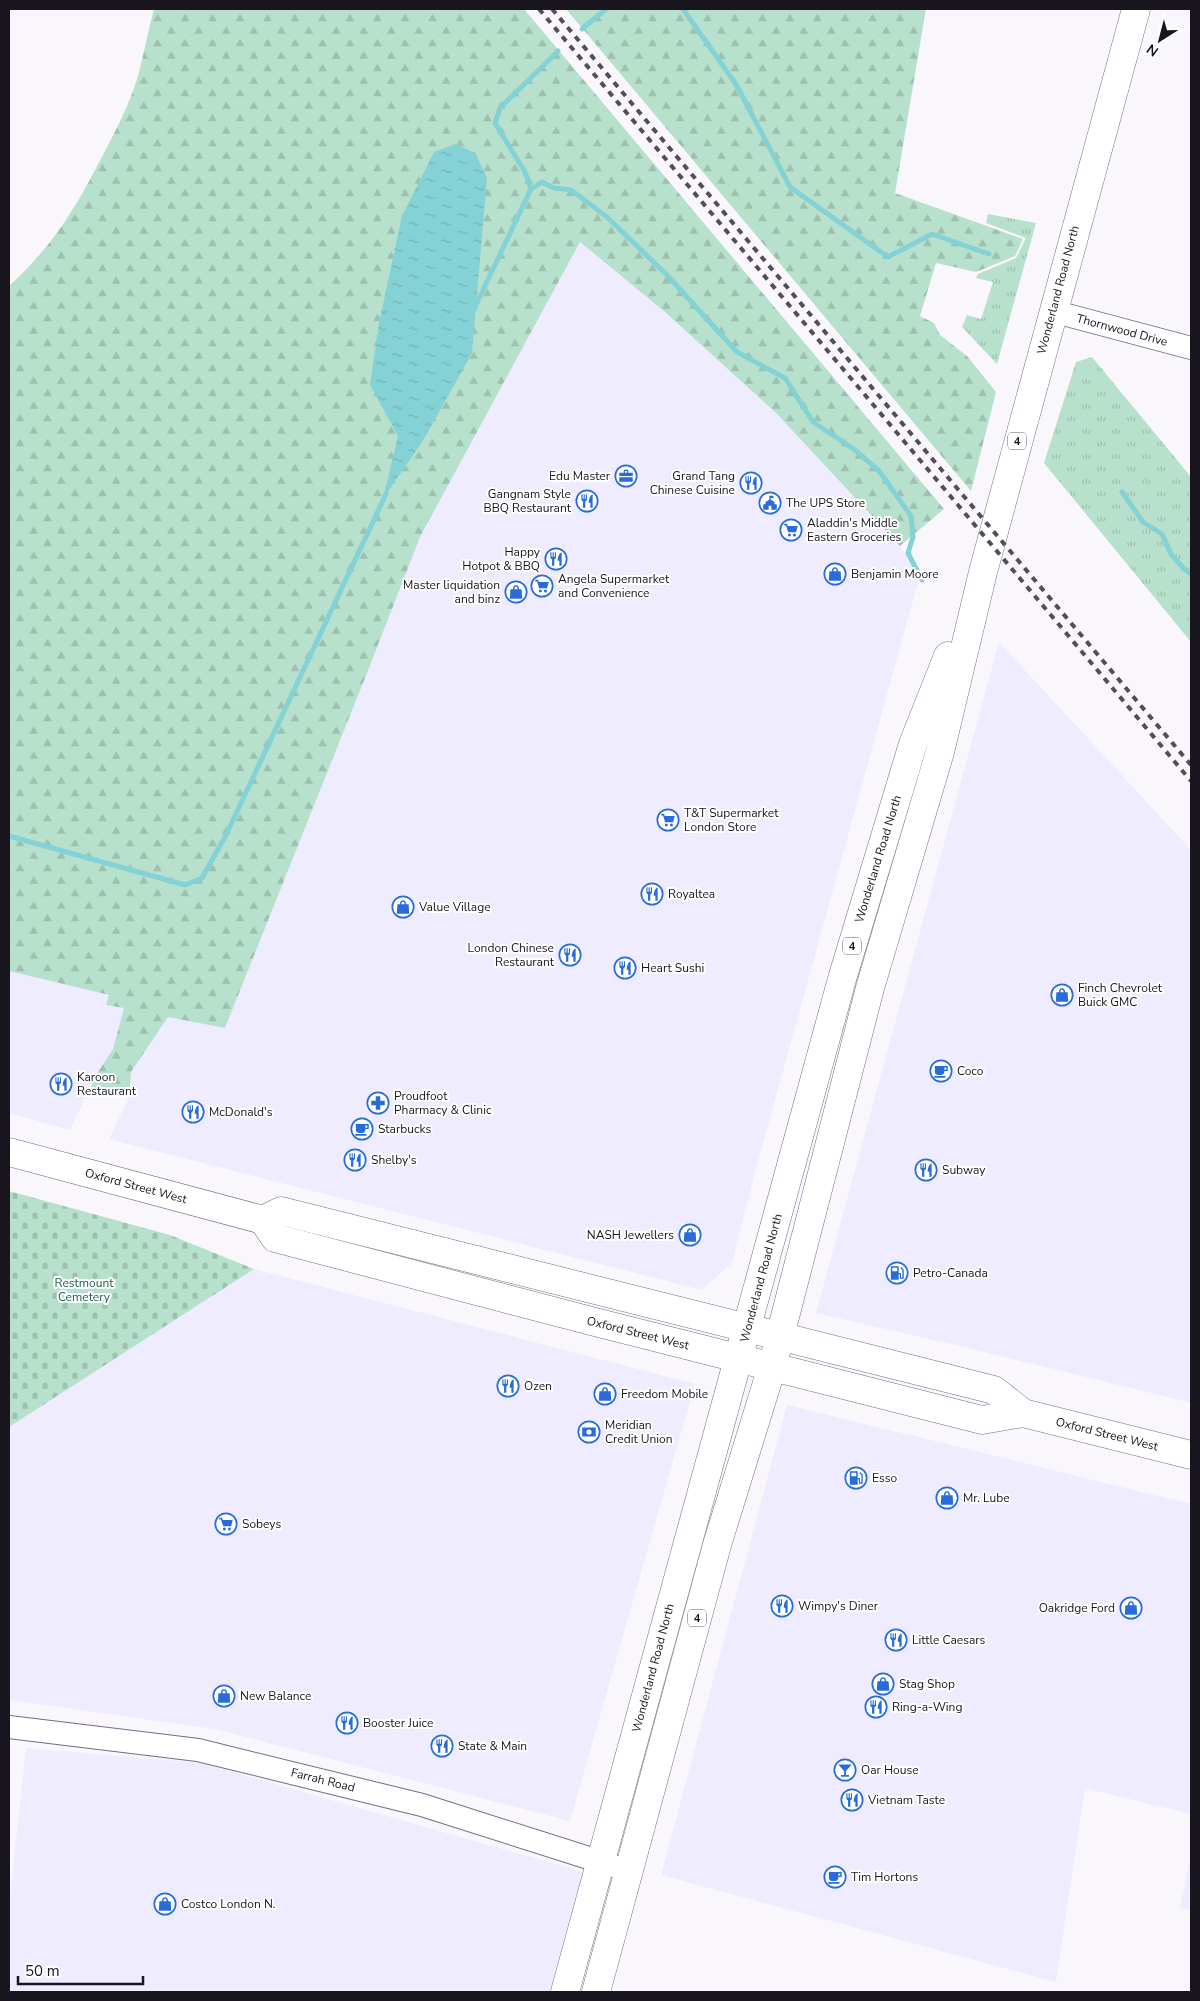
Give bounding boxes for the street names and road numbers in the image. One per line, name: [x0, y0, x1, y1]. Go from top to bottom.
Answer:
street label: Wonderland Road North: [1033, 224, 1083, 356]
street label: Thornwood Drive: [1075, 310, 1169, 350]
road number: 4: [1008, 432, 1026, 450]
street label: Wonderland Road North: [851, 793, 905, 925]
road number: 4: [843, 938, 861, 954]
street label: Oxford Street West: [83, 1165, 190, 1208]
street label: Wonderland Road North: [736, 1212, 786, 1344]
street label: Oxford Street West: [585, 1313, 692, 1354]
street label: Oxford Street West: [1054, 1414, 1161, 1455]
street label: Wonderland Road North: [628, 1602, 678, 1734]
road number: 4: [688, 1610, 706, 1626]
street label: Farrah Road: [289, 1764, 357, 1796]

